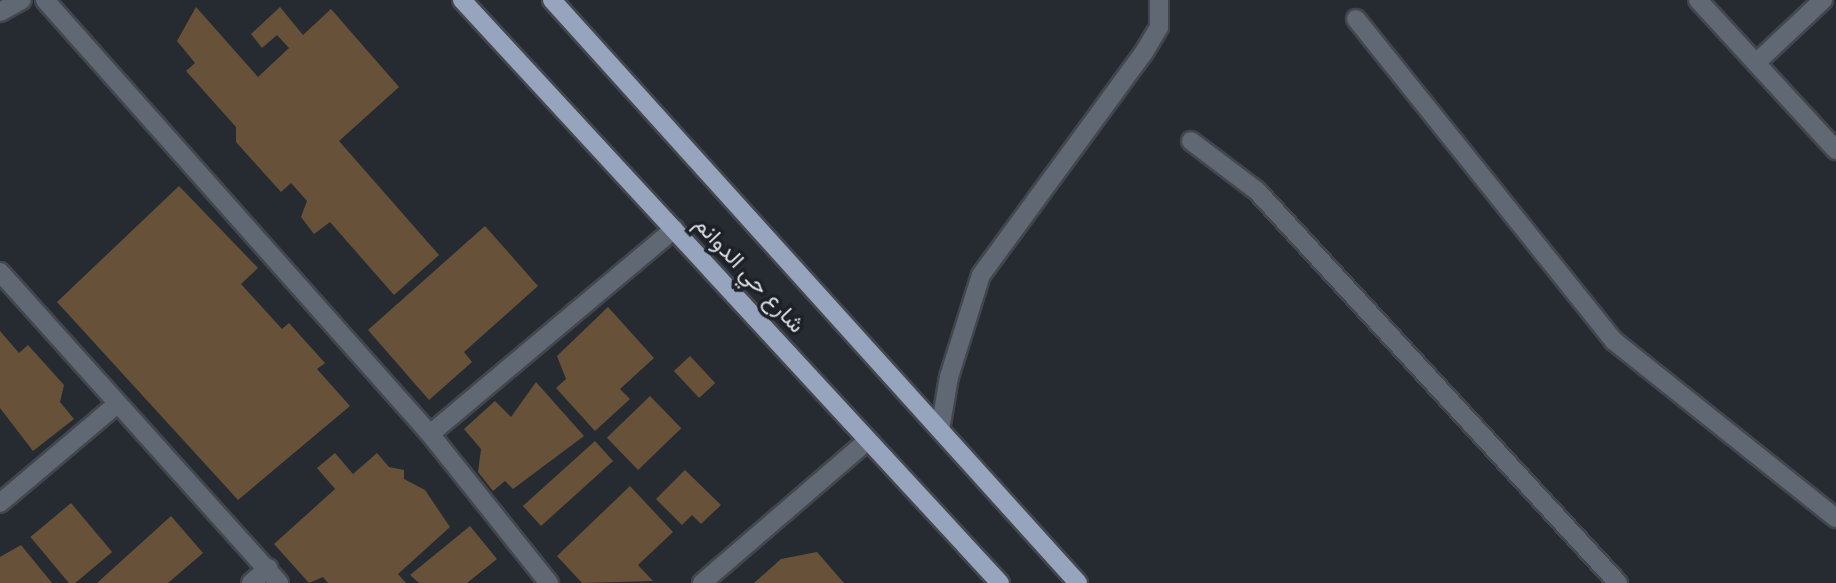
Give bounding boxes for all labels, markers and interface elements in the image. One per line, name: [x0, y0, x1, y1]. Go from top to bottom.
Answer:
street label: شارع حي الدوانم: [688, 211, 810, 339]

